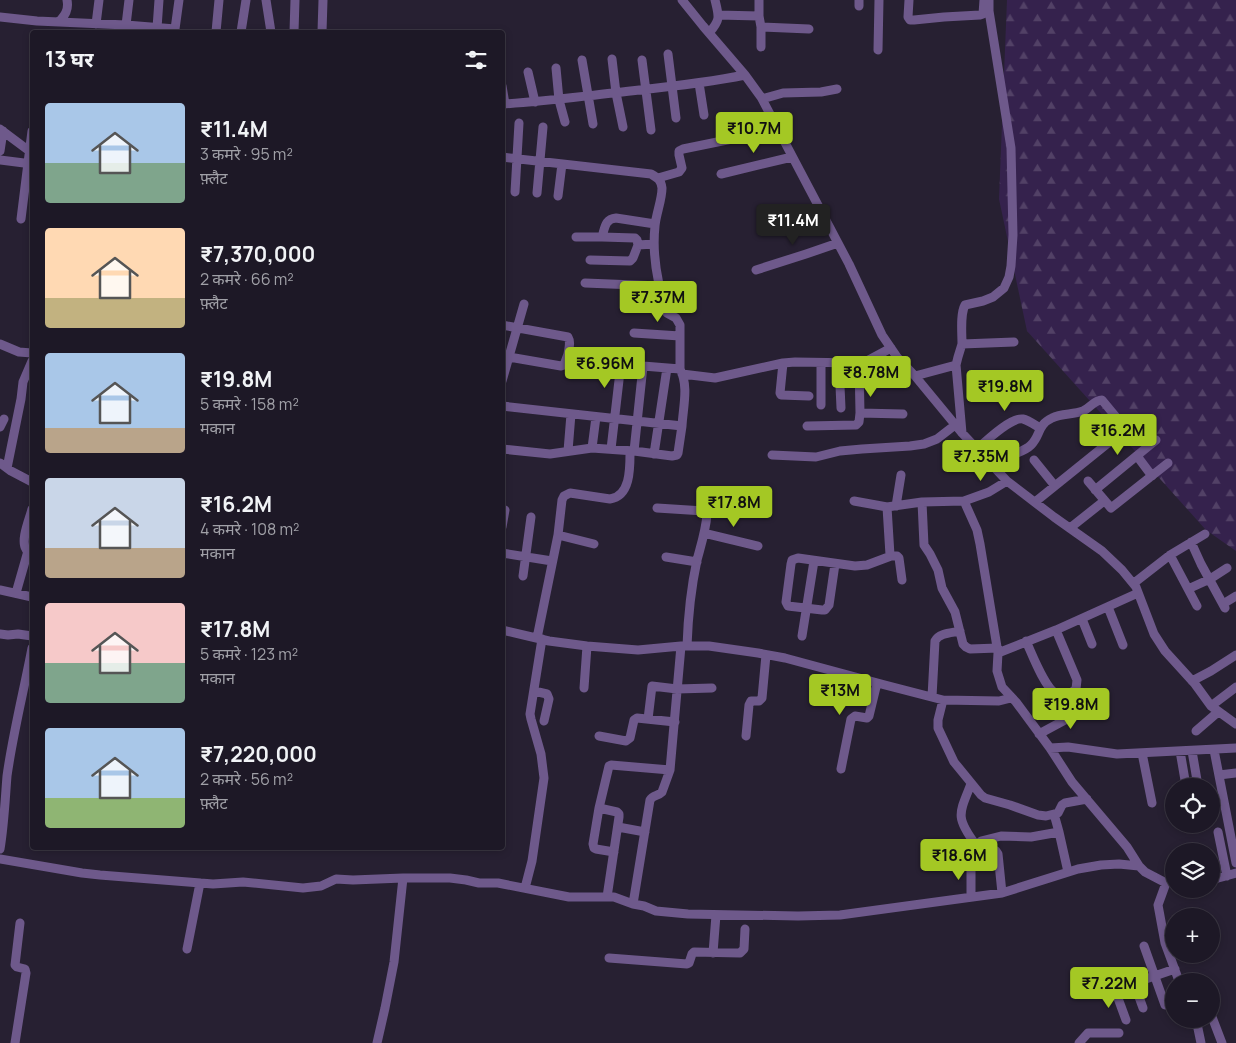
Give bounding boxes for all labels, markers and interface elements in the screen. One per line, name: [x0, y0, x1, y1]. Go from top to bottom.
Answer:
text: 13 घर: [45, 45, 93, 73]
icon: filters: [462, 46, 490, 74]
pin: ₹10.7M: [713, 112, 795, 154]
text: ₹11.4M: [200, 115, 268, 143]
text: ₹10.7M: [727, 117, 781, 139]
icon: home: [85, 123, 145, 183]
text: 3 कमरे · 95 m²: [200, 143, 293, 165]
text: फ़्लैट: [200, 167, 228, 189]
pin: ₹11.4M: [752, 204, 834, 246]
text: ₹11.4M: [767, 209, 819, 231]
text: ₹7,370,000: [200, 240, 315, 268]
icon: home: [85, 248, 145, 308]
text: 2 कमरे · 66 m²: [200, 268, 294, 290]
pin: ₹7.37M: [617, 280, 699, 323]
text: ₹7.37M: [631, 286, 685, 308]
text: फ़्लैट: [200, 292, 228, 314]
pin: ₹6.96M: [564, 346, 646, 389]
text: ₹6.96M: [576, 352, 634, 374]
pin: ₹8.78M: [830, 356, 912, 398]
text: ₹8.78M: [843, 361, 899, 383]
text: ₹19.8M: [200, 365, 272, 393]
pin: ₹19.8M: [964, 370, 1046, 412]
icon: home: [85, 373, 145, 433]
text: ₹19.8M: [977, 375, 1033, 397]
text: 5 कमरे · 158 m²: [200, 393, 299, 415]
pin: ₹16.2M: [1077, 414, 1159, 456]
text: मकान: [200, 417, 235, 439]
text: ₹16.2M: [1091, 419, 1145, 441]
pin: ₹7.35M: [940, 440, 1022, 482]
text: ₹7.35M: [953, 445, 1009, 467]
pin: ₹17.8M: [693, 486, 775, 528]
text: ₹16.2M: [200, 490, 272, 518]
text: ₹17.8M: [707, 491, 761, 513]
icon: home: [85, 498, 145, 558]
text: 4 कमरे · 108 m²: [200, 518, 300, 540]
text: मकान: [200, 542, 235, 564]
text: ₹17.8M: [200, 615, 270, 643]
icon: home: [85, 623, 145, 683]
text: 5 कमरे · 123 m²: [200, 643, 298, 665]
text: मकान: [200, 667, 235, 689]
pin: ₹13M: [810, 674, 870, 716]
text: ₹13M: [820, 679, 860, 701]
pin: ₹19.8M: [1030, 688, 1112, 730]
text: ₹19.8M: [1043, 693, 1099, 715]
text: ₹7,220,000: [200, 740, 317, 768]
icon: home: [85, 748, 145, 808]
text: 2 कमरे · 56 m²: [200, 768, 293, 790]
map controls: [1165, 778, 1220, 1028]
button: locate: [1165, 778, 1220, 833]
text: फ़्लैट: [200, 792, 228, 814]
pin: ₹18.6M: [918, 838, 1000, 881]
button: layers: [1165, 843, 1220, 898]
text: ₹18.6M: [931, 844, 987, 866]
button: +: [1165, 908, 1220, 963]
pin: ₹7.22M: [1068, 966, 1150, 1009]
text: ₹7.22M: [1081, 972, 1137, 994]
button: −: [1165, 973, 1220, 1028]

